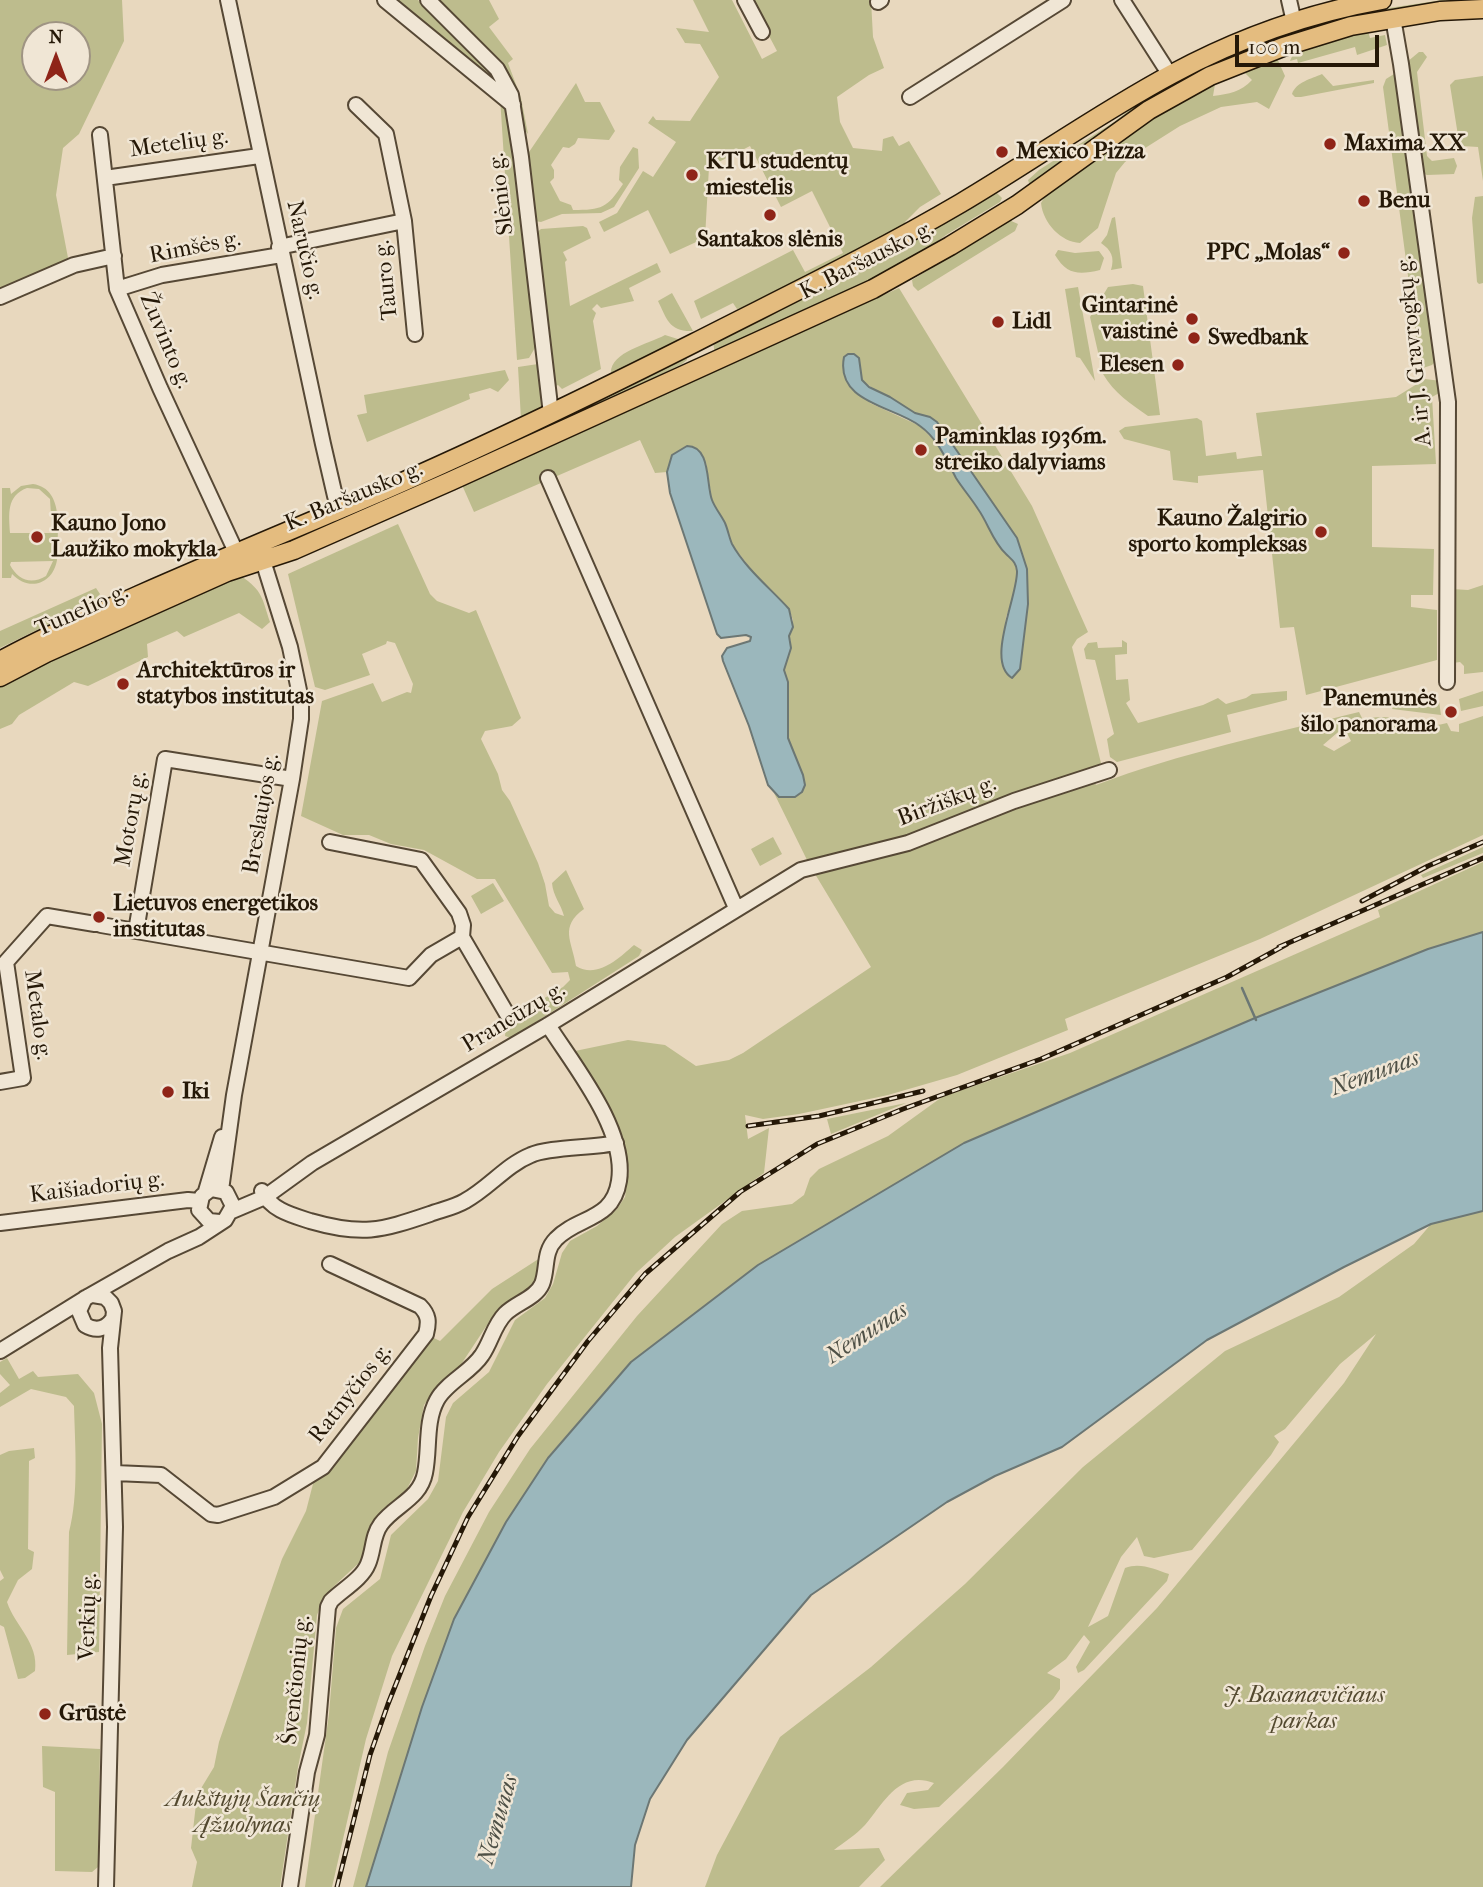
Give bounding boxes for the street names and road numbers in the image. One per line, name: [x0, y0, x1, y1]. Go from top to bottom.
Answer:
street label: Metelių g.: [128, 123, 230, 165]
street label: Slėnio g.: [483, 151, 521, 237]
street label: Naručio g.: [279, 198, 329, 302]
street label: K. Baršausko g.: [795, 215, 939, 307]
street label: Rimšės g.: [147, 226, 243, 270]
street label: Tauro g.: [369, 239, 405, 321]
street label: A. ir J. Gravrogkų g.: [1391, 254, 1439, 448]
street label: Žuvinto g.: [132, 289, 198, 393]
street label: K. Baršausko g.: [281, 455, 427, 539]
street label: Tunelio g.: [31, 578, 133, 644]
street label: Breslaujos g.: [238, 752, 286, 876]
street label: Motorų g.: [110, 769, 154, 869]
street label: Biržiškų g.: [894, 771, 1000, 833]
street label: Metalo g.: [17, 968, 57, 1062]
street label: Prancūzų g.: [457, 976, 571, 1060]
street label: Kaišiadorių g.: [28, 1166, 166, 1210]
street label: Ratnyčios g.: [304, 1339, 398, 1449]
street label: Verkių g.: [74, 1573, 104, 1661]
street label: Švenčionių g.: [276, 1614, 318, 1746]

